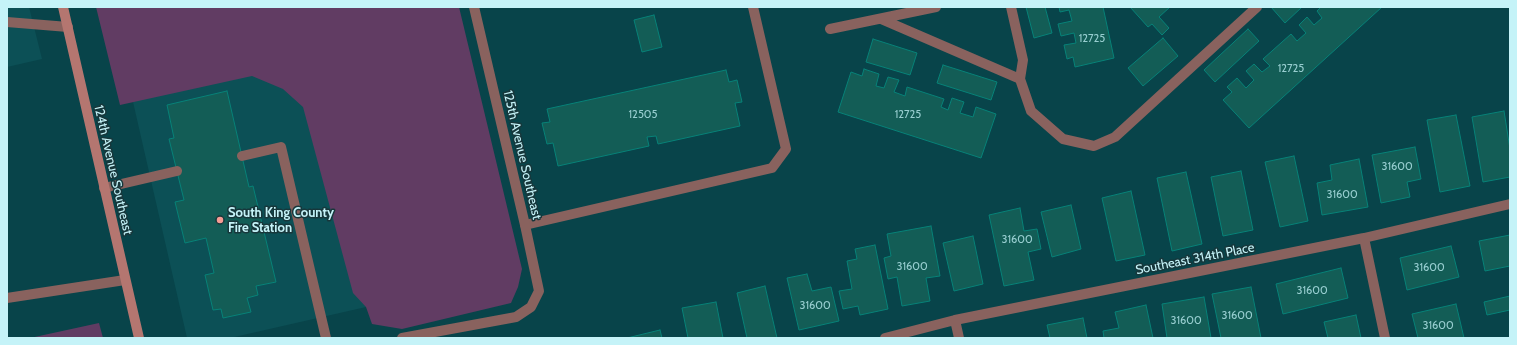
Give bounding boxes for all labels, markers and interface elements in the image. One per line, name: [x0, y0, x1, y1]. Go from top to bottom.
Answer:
house number: 12725: [1079, 32, 1105, 46]
house number: 12725: [1278, 62, 1304, 76]
street label: 125th Avenue Southeast: [500, 89, 544, 221]
street label: 124th Avenue Southeast: [90, 104, 136, 236]
house number: 12505: [629, 108, 657, 122]
house number: 12725: [895, 108, 921, 122]
house number: 31600: [1381, 160, 1413, 174]
house number: 31600: [1326, 188, 1358, 202]
place label: South King County Fire Station: [228, 205, 334, 236]
marker: South King County Fire Station: [215, 215, 225, 225]
house number: 31600: [1001, 233, 1033, 247]
street label: Southeast 314th Place: [1134, 240, 1256, 278]
house number: 31600: [896, 260, 928, 274]
house number: 31600: [1413, 261, 1445, 275]
house number: 31600: [1296, 284, 1328, 298]
house number: 31600: [799, 299, 831, 313]
house number: 31600: [1221, 309, 1253, 323]
house number: 31600: [1170, 314, 1202, 328]
house number: 31600: [1422, 319, 1454, 333]

